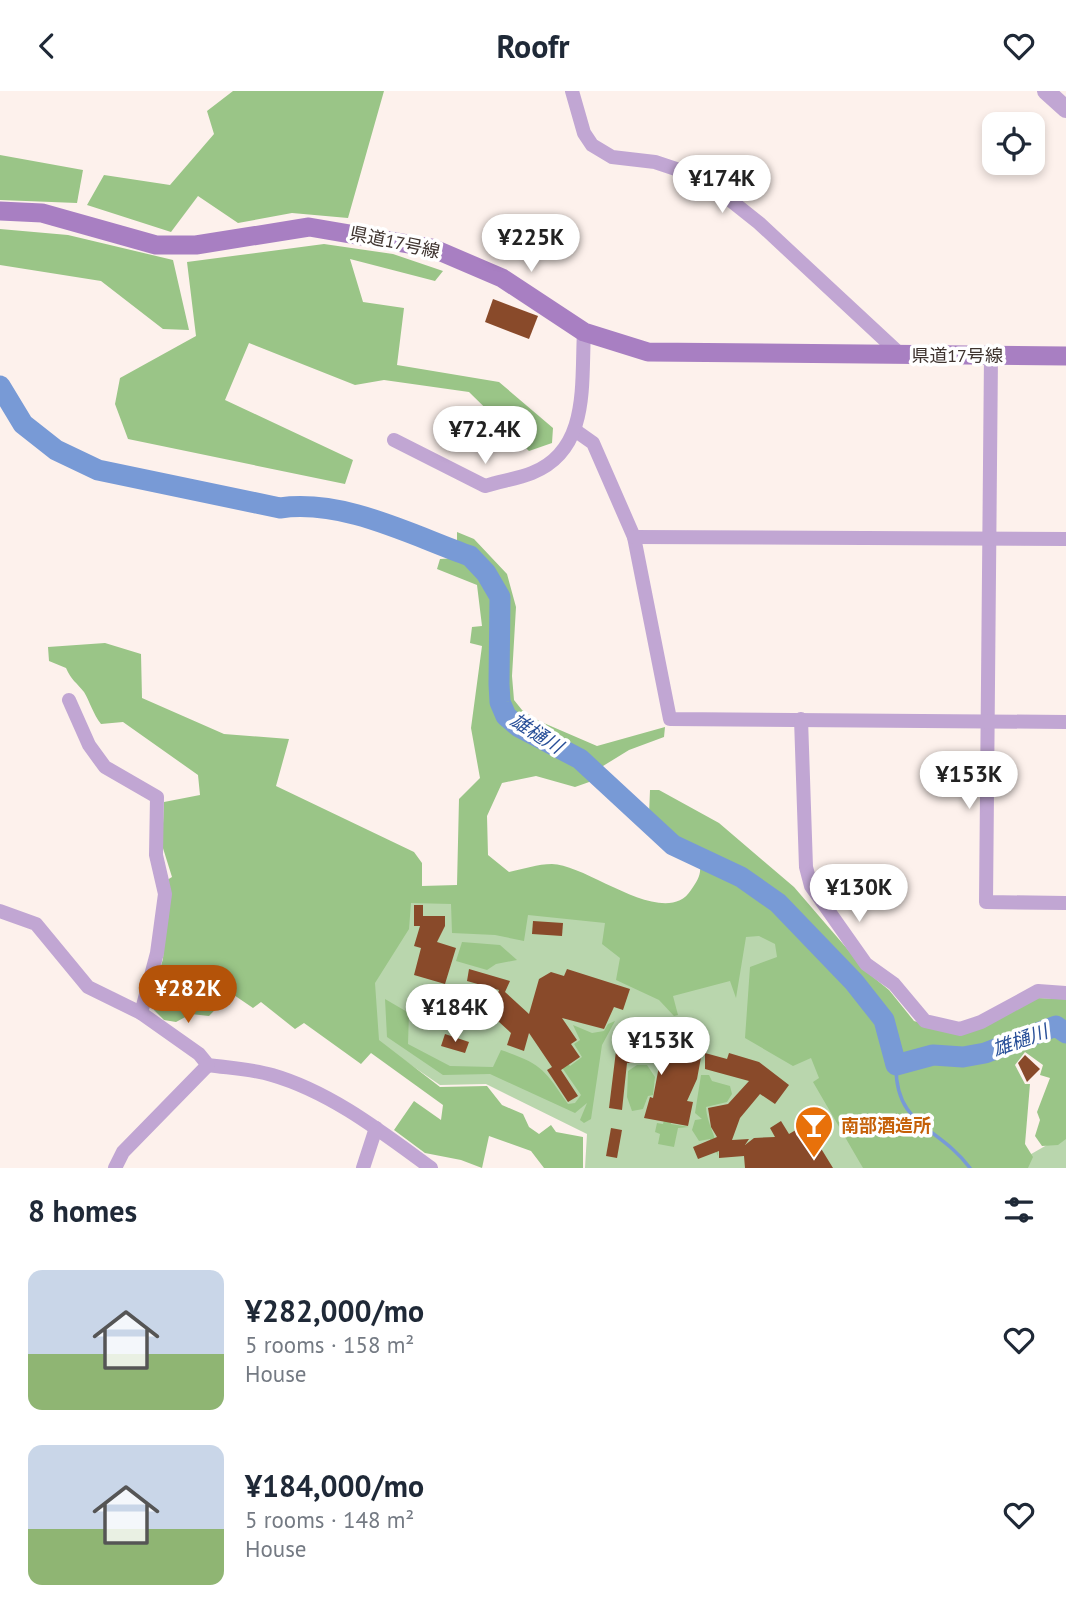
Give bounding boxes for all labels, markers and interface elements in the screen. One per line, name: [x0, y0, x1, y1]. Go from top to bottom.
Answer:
text: Roofr: [496, 25, 570, 67]
icon: back: [28, 27, 66, 65]
icon: heart: [1000, 27, 1038, 65]
map controls: [982, 112, 1045, 175]
button: locate: [982, 112, 1045, 175]
pin: ¥174K: [673, 155, 771, 215]
text: ¥174K: [689, 163, 755, 192]
pin: ¥225K: [482, 215, 580, 274]
street label: 県道17号線: [348, 221, 442, 263]
text: ¥225K: [498, 222, 564, 251]
street label: 県道17号線: [911, 344, 1003, 367]
pin: ¥72.4K: [428, 407, 542, 466]
text: ¥72.4K: [449, 414, 521, 443]
water label: 雄樋川: [506, 708, 569, 759]
pin: ¥153K: [920, 751, 1018, 811]
text: ¥153K: [936, 759, 1002, 788]
pin: ¥130K: [810, 865, 908, 924]
text: ¥130K: [826, 872, 892, 901]
pin: ¥282K: [139, 965, 237, 1025]
text: ¥282K: [155, 973, 221, 1002]
pin: ¥184K: [406, 985, 504, 1044]
text: ¥184K: [422, 992, 488, 1021]
pin: ¥153K: [612, 1017, 710, 1077]
water label: 雄樋川: [989, 1018, 1053, 1061]
text: ¥153K: [628, 1025, 694, 1054]
bar icon: 南部酒造所: [793, 1104, 835, 1159]
place label: 南部酒造所: [841, 1114, 931, 1137]
text: 8 homes: [28, 1191, 137, 1230]
icon: filters: [1000, 1191, 1038, 1229]
text: ¥282,000/mo: [245, 1291, 424, 1330]
icon: home: [84, 1298, 168, 1382]
icon: heart: [1000, 1321, 1038, 1359]
text: 5 rooms · 158 m²: [245, 1330, 414, 1359]
text: House: [245, 1359, 307, 1388]
text: ¥184,000/mo: [245, 1466, 424, 1505]
icon: home: [84, 1473, 168, 1557]
icon: heart: [1000, 1496, 1038, 1534]
text: 5 rooms · 148 m²: [245, 1505, 414, 1534]
text: House: [245, 1534, 307, 1563]

